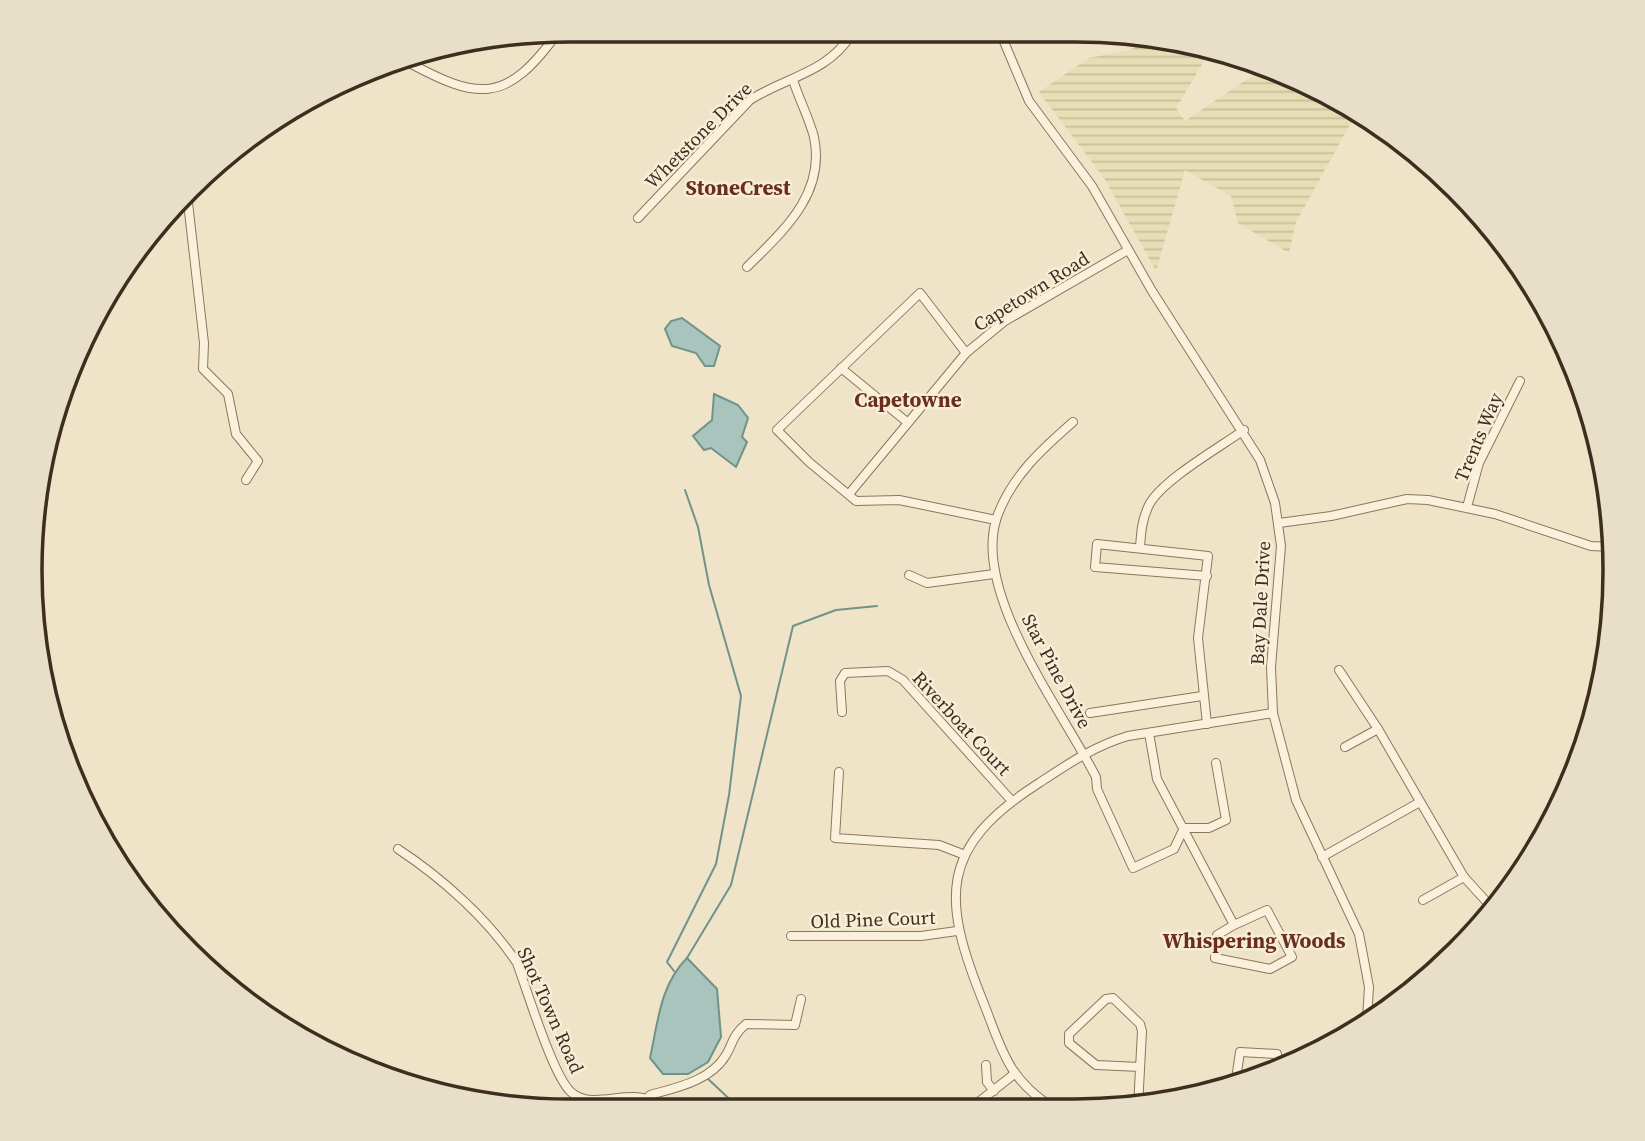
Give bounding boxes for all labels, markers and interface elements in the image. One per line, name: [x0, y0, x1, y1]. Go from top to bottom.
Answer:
street label: Whetstone Drive: [639, 76, 757, 194]
district label: StoneCrest: [686, 173, 791, 202]
street label: Capetown Road: [968, 245, 1094, 337]
district label: Capetowne: [854, 385, 962, 414]
street label: Trents Way: [1448, 388, 1508, 485]
street label: Bay Dale Drive: [1244, 540, 1276, 666]
street label: Star Pine Drive: [1016, 609, 1098, 733]
street label: Riverboat Court: [907, 665, 1018, 781]
street label: Old Pine Court: [810, 904, 937, 934]
district label: Whispering Woods: [1162, 926, 1346, 955]
street label: Shot Town Road: [512, 943, 591, 1077]

